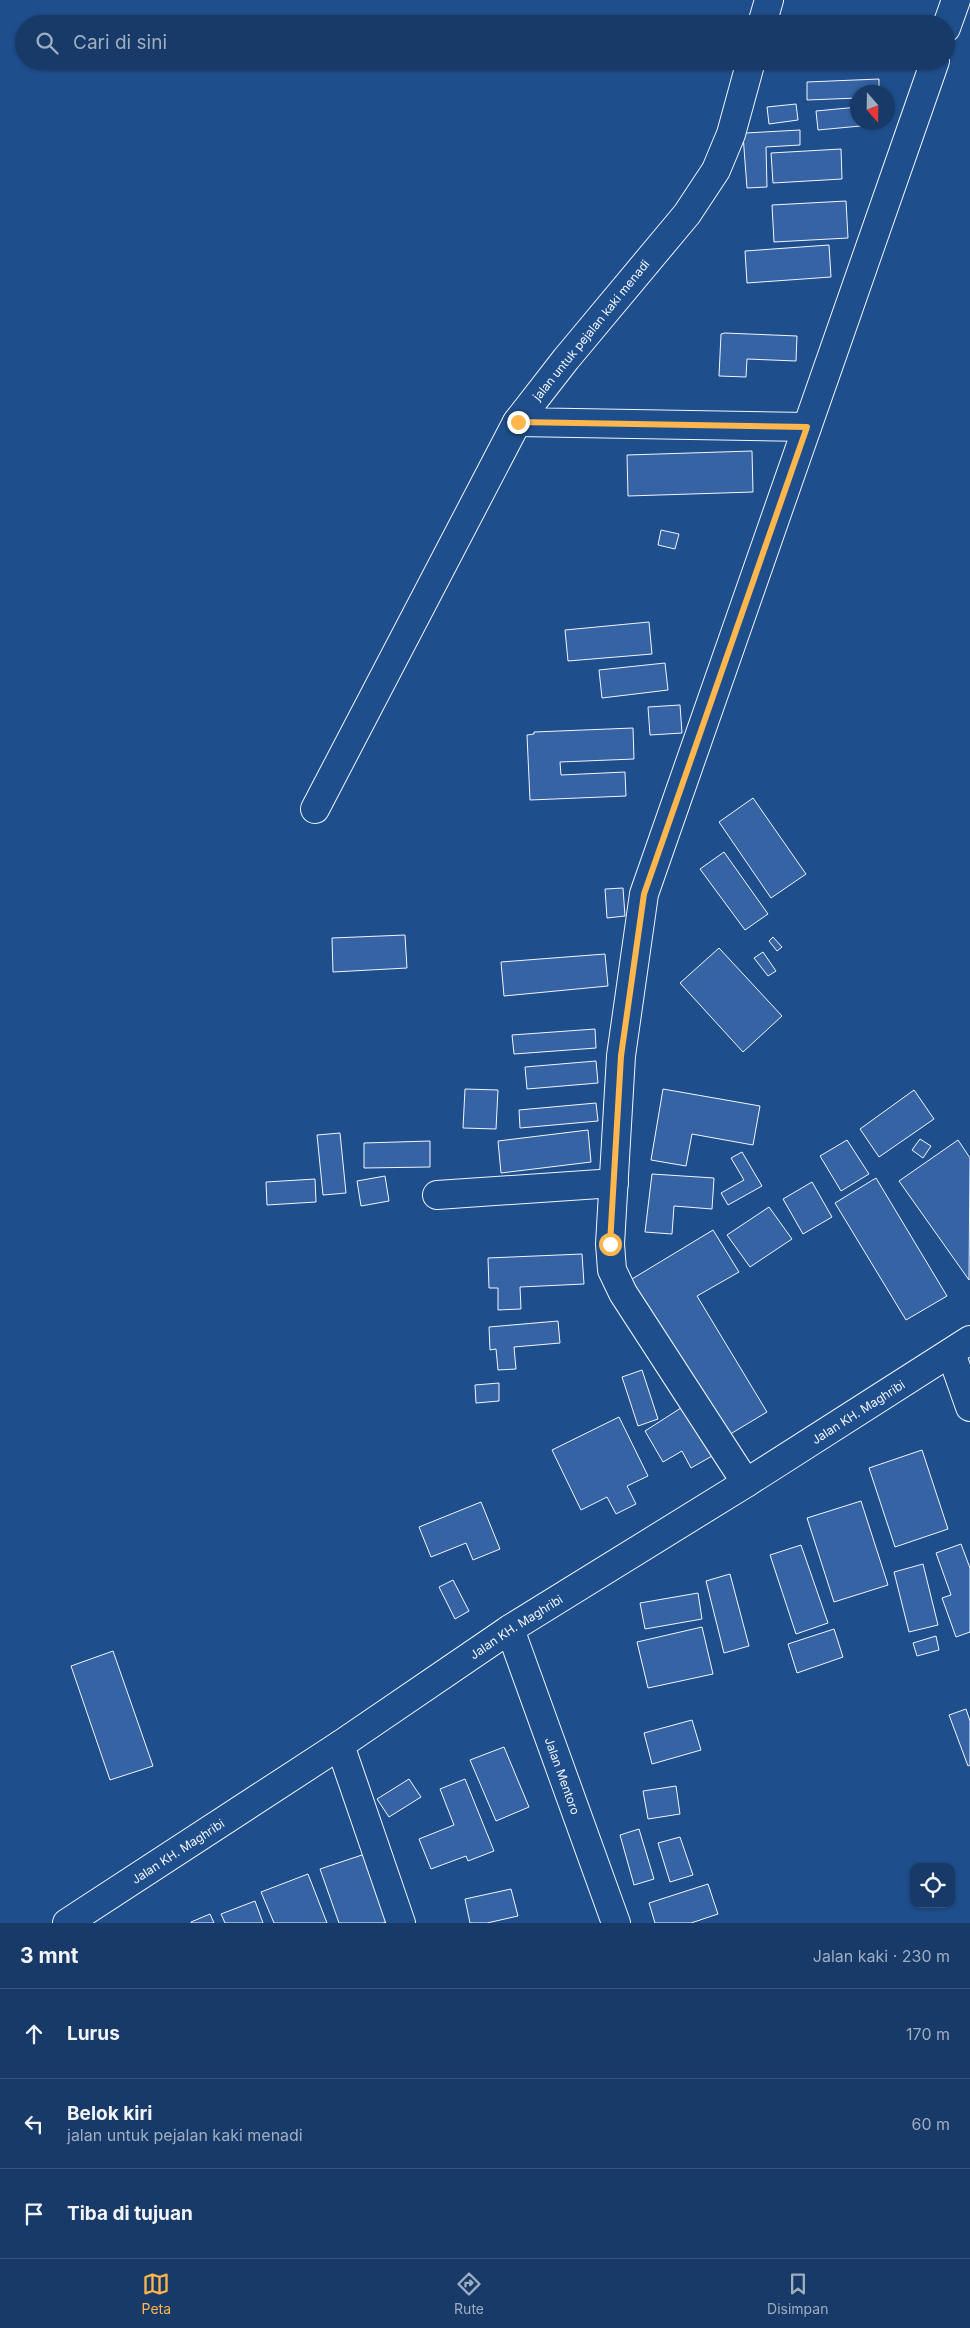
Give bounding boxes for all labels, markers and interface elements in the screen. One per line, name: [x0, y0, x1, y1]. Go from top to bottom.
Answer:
search box: [15, 15, 955, 70]
icon: search: [33, 29, 61, 57]
text: Cari di sini: [73, 31, 167, 54]
north arrow: [850, 85, 895, 130]
street label: jalan untuk pejalan kaki menadi: [529, 257, 653, 404]
route end: [507, 411, 530, 434]
route start: [599, 1233, 622, 1256]
street label: Jalan KH. Maghribi: [809, 1376, 907, 1447]
street label: Jalan KH. Maghribi: [467, 1591, 565, 1662]
street label: Jalan Mentoro: [542, 1735, 584, 1816]
street label: Jalan KH. Maghribi: [128, 1815, 227, 1887]
map controls: [910, 1863, 955, 1908]
button: locate: [910, 1863, 955, 1908]
text: 3 mnt: [20, 1943, 78, 1968]
text: Jalan kaki · 230 m: [813, 1946, 950, 1966]
icon: ahead: [20, 2020, 48, 2048]
text: Lurus: [67, 2022, 120, 2045]
text: 170 m: [906, 2024, 950, 2044]
text: Belok kiri: [67, 2102, 152, 2125]
icon: left: [20, 2110, 48, 2138]
text: 60 m: [911, 2114, 950, 2134]
text: jalan untuk pejalan kaki menadi: [67, 2125, 303, 2145]
icon: arrive: [20, 2200, 48, 2228]
text: Tiba di tujuan: [67, 2202, 193, 2225]
tab: Peta: [142, 2270, 171, 2317]
tab: Rute: [454, 2270, 484, 2317]
tab: Disimpan: [767, 2270, 828, 2317]

